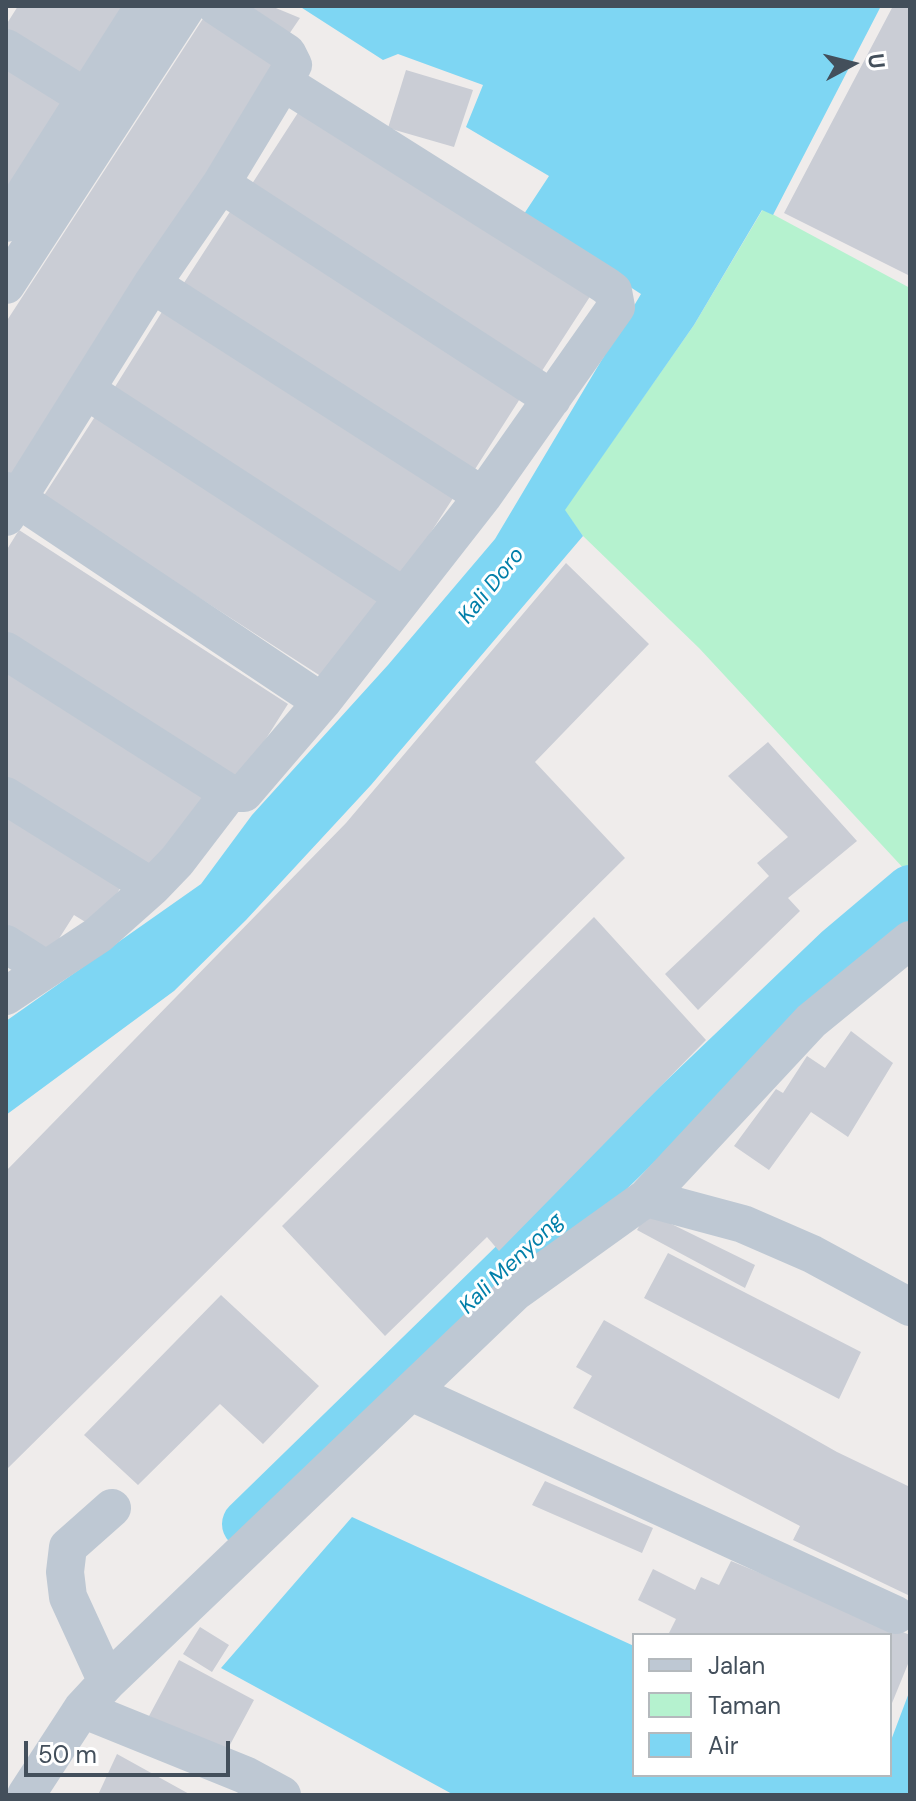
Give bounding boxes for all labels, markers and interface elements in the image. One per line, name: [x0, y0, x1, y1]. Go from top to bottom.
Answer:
north arrow: [812, 24, 892, 104]
text: U: [861, 52, 892, 70]
water label: Kali Doro: [453, 543, 531, 629]
water label: Kali Menyong: [455, 1208, 569, 1320]
legend: [632, 1633, 892, 1777]
text: Jalan: [708, 1650, 765, 1681]
text: Taman: [708, 1690, 781, 1721]
scale bar: [28, 1725, 234, 1775]
text: Air: [708, 1730, 739, 1761]
text: 50 m: [38, 1739, 97, 1770]

